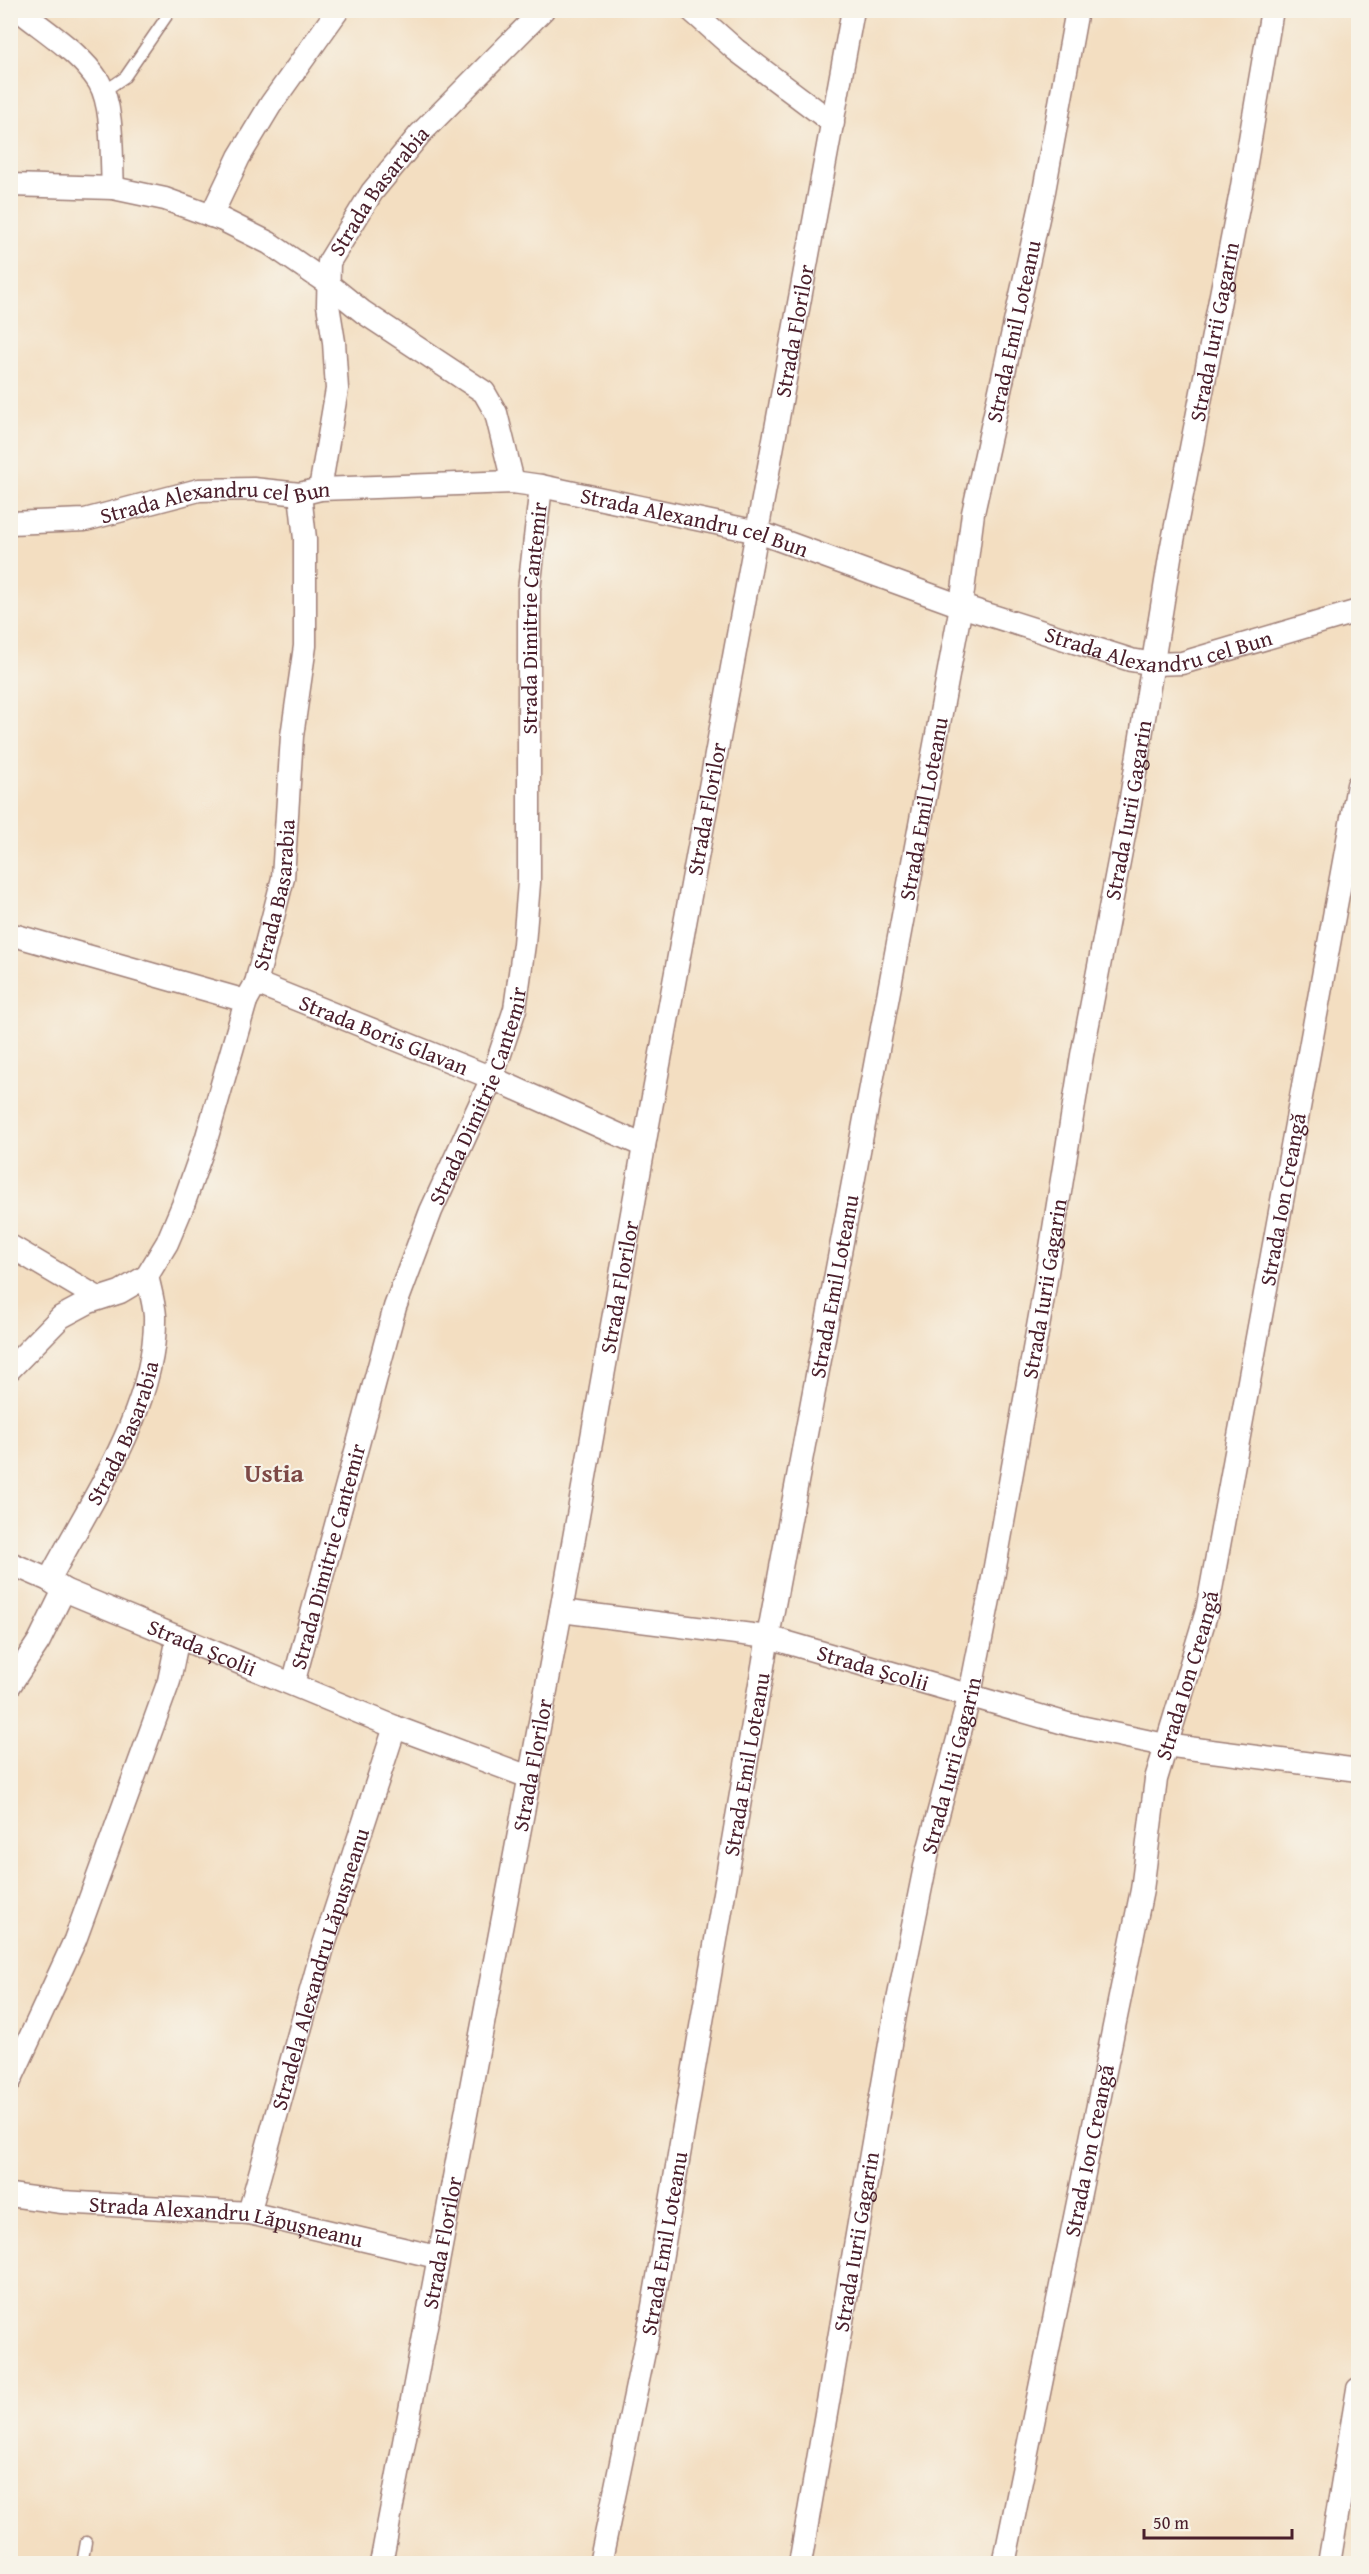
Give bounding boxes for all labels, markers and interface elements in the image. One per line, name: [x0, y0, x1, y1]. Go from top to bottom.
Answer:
street label: Strada Basarabia: [321, 118, 436, 262]
street label: Strada Emil Loteanu: [977, 237, 1049, 425]
street label: Strada Iurii Gagarin: [1181, 239, 1247, 424]
street label: Strada Florilor: [766, 262, 822, 400]
street label: Strada Alexandru cel Bun: [96, 473, 331, 531]
street label: Strada Alexandru cel Bun: [578, 479, 814, 565]
street label: Strada Dimitrie Cantemir: [513, 500, 555, 734]
street label: Strada Alexandru cel Bun: [1042, 617, 1276, 647]
text: Strada Alexandru cel Bun: [1041, 618, 1276, 680]
street label: Strada Emil Loteanu: [890, 714, 956, 903]
street label: Strada Iurii Gagarin: [1096, 717, 1159, 903]
street label: Strada Florilor: [678, 740, 734, 878]
street label: Strada Basarabia: [244, 817, 303, 974]
street label: Strada Dimitrie Cantemir: [420, 985, 534, 1210]
street label: Strada Boris Glavan: [295, 986, 474, 1083]
street label: Strada Ion Creangă: [1251, 1110, 1314, 1288]
street label: Strada Emil Loteanu: [801, 1192, 866, 1381]
street label: Strada Iurii Gagarin: [1013, 1196, 1075, 1381]
street label: Strada Florilor: [591, 1218, 646, 1356]
street label: Strada Basarabia: [78, 1357, 167, 1511]
street label: Strada Dimitrie Cantemir: [282, 1440, 373, 1673]
district label: Ustia: [244, 1453, 305, 1492]
street label: Strada Ion Creangă: [1147, 1588, 1226, 1764]
street label: Strada Școlii: [143, 1610, 261, 1684]
street label: Strada Școlii: [813, 1636, 933, 1699]
street label: Strada Emil Loteanu: [715, 1670, 778, 1859]
street label: Strada Iurii Gagarin: [912, 1673, 989, 1858]
street label: Strada Florilor: [504, 1696, 560, 1834]
street label: Stradela Alexandru Lăpușneanu: [262, 1824, 377, 2114]
street label: Strada Ion Creangă: [1055, 2061, 1122, 2240]
street label: Strada Emil Loteanu: [632, 2149, 695, 2338]
street label: Strada Iurii Gagarin: [824, 2149, 887, 2334]
street label: Strada Florilor: [413, 2174, 470, 2312]
street label: Strada Alexandru Lăpușneanu: [88, 2188, 366, 2255]
scale bar: [1144, 2502, 1292, 2540]
text: 50 m: [1153, 2509, 1189, 2536]

